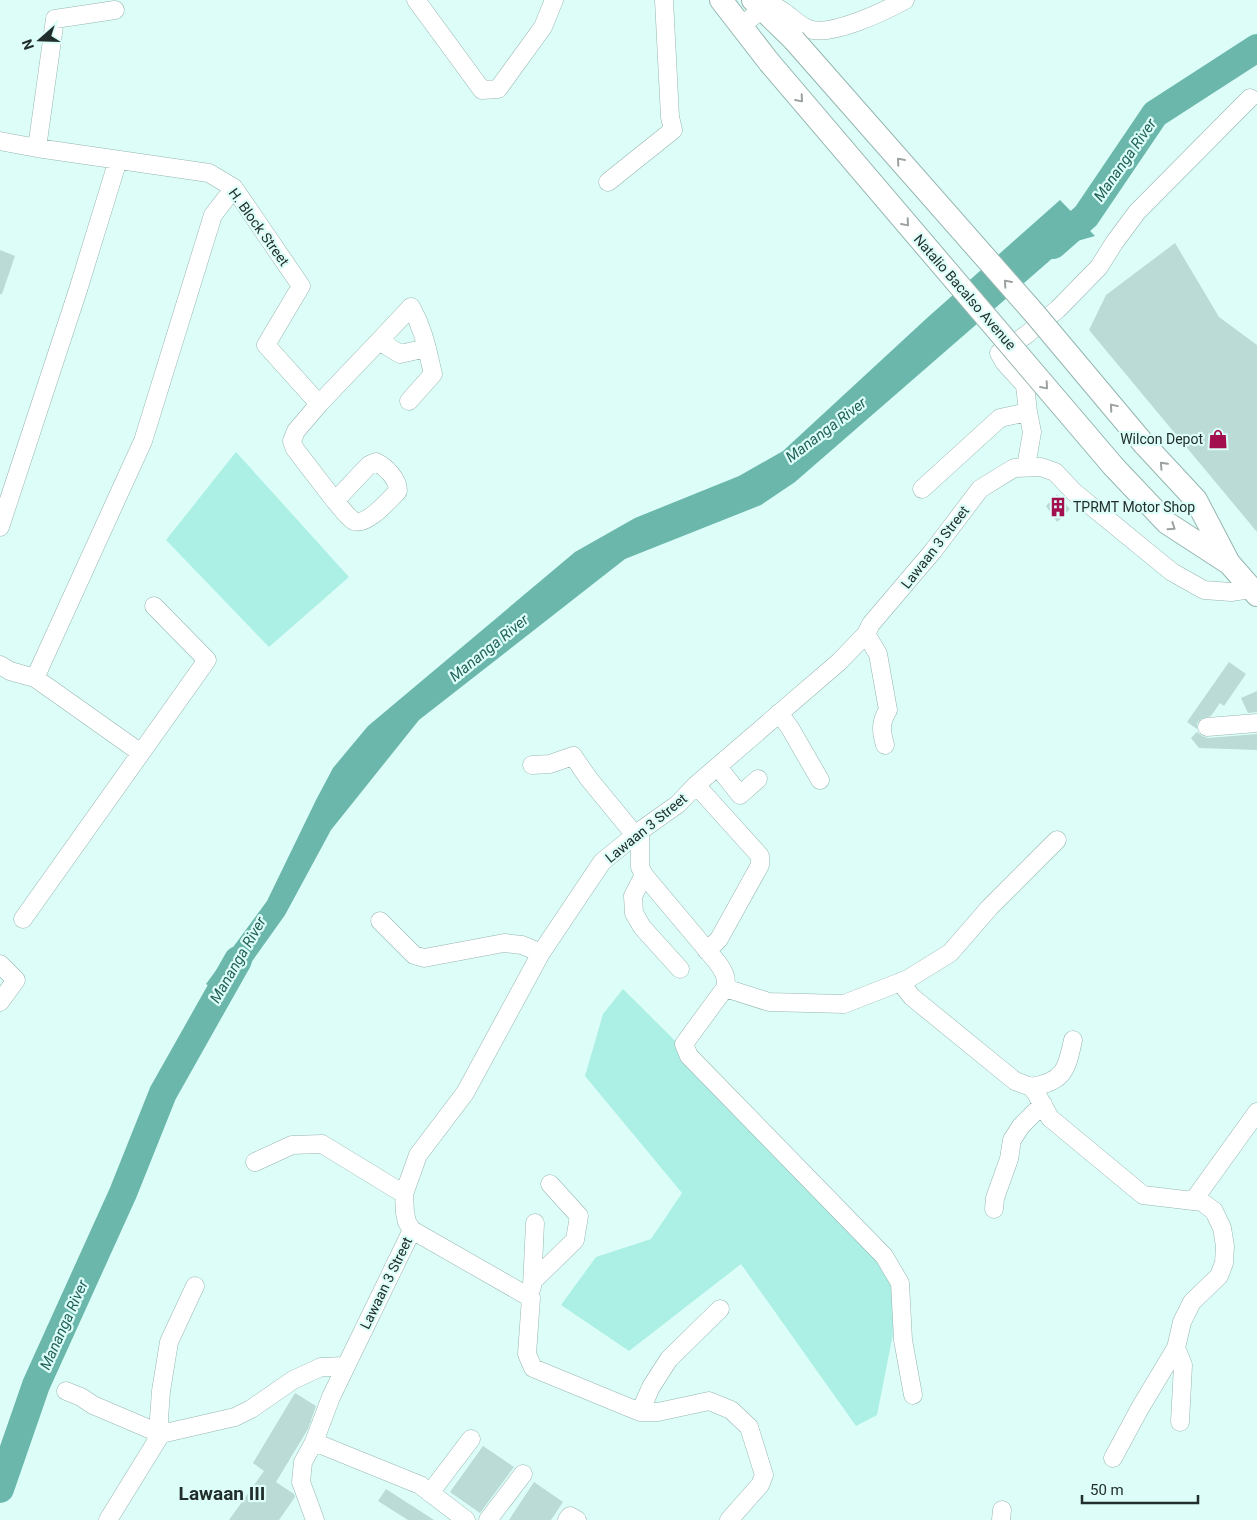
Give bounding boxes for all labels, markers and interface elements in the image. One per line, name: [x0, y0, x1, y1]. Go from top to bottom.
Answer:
north arrow: [15, 15, 65, 65]
text: N: [19, 37, 37, 52]
one-way arrow: [795, 94, 804, 103]
water label: Mananga River: [1090, 114, 1161, 205]
one-way arrow: [897, 158, 906, 167]
street label: H. Block Street: [225, 185, 293, 269]
one-way arrow: [900, 217, 909, 226]
street label: Natalio Bacalso Avenue: [911, 231, 1019, 353]
one-way arrow: [1004, 279, 1013, 288]
one-way arrow: [1040, 381, 1049, 390]
water label: Mananga River: [782, 393, 871, 466]
one-way arrow: [1109, 403, 1118, 412]
shop icon: Wilcon Depot: [1207, 428, 1229, 450]
place label: Wilcon Depot: [1120, 431, 1203, 447]
one-way arrow: [1160, 461, 1169, 470]
building icon: TPRMT Motor Shop: [1047, 496, 1069, 518]
place label: TPRMT Motor Shop: [1073, 499, 1195, 515]
street label: Lawaan 3 Street: [898, 502, 972, 591]
one-way arrow: [1167, 521, 1176, 530]
water label: Mananga River: [446, 610, 533, 685]
street label: Lawaan 3 Street: [602, 790, 690, 866]
water label: Mananga River: [206, 913, 270, 1006]
street label: Lawaan 3 Street: [357, 1234, 415, 1332]
water label: Mananga River: [36, 1276, 92, 1373]
scale bar: [1082, 1472, 1198, 1504]
text: 50 m: [1090, 1481, 1124, 1499]
district label: Lawaan III: [179, 1482, 265, 1505]

